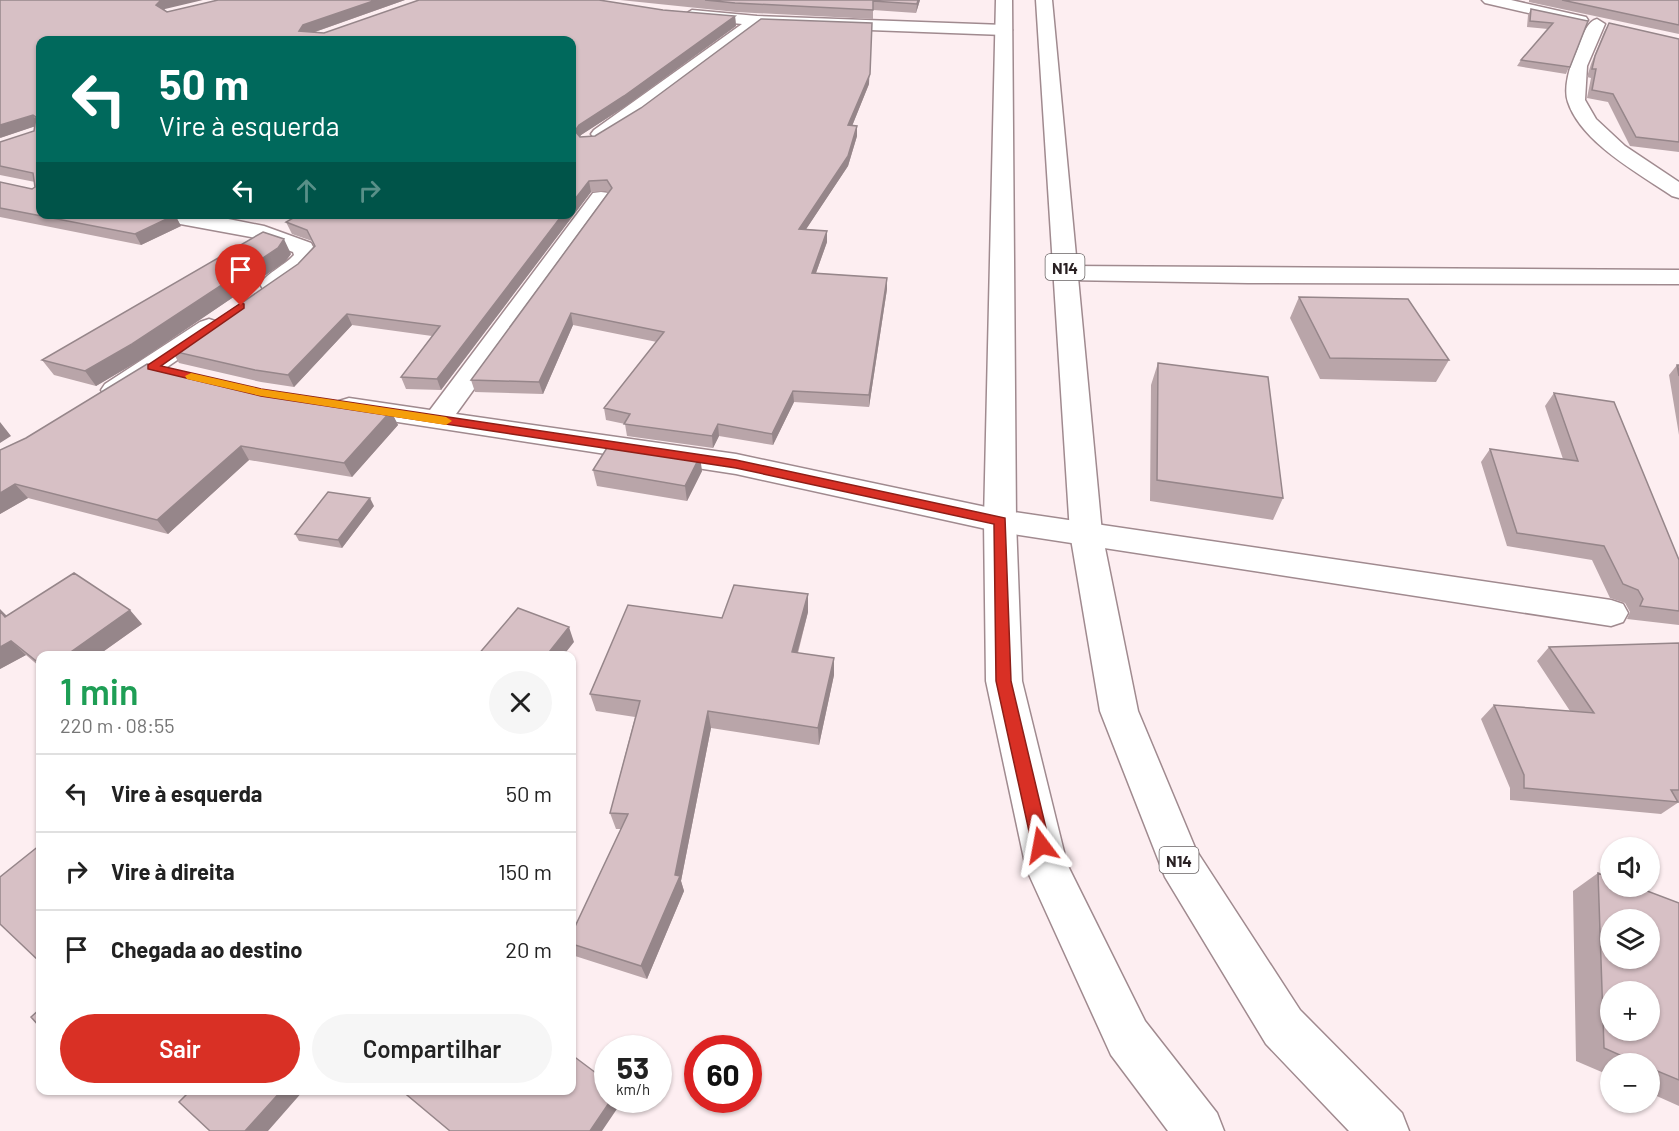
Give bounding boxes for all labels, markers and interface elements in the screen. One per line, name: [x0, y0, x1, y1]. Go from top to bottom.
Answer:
text: 50 m: [159, 58, 249, 108]
icon: left: [60, 60, 138, 138]
text: Vire à esquerda: [159, 109, 340, 141]
icon: left: [227, 174, 260, 207]
icon: ahead: [290, 174, 323, 207]
icon: right: [353, 174, 386, 207]
pin: [215, 244, 266, 306]
icon: arrive: [224, 253, 257, 286]
road number: N14: [1046, 254, 1084, 280]
text: 1 min: [60, 669, 139, 712]
button: close: [489, 671, 552, 734]
text: 220 m · 08:55: [60, 713, 175, 737]
icon: left: [60, 777, 93, 810]
text: Vire à esquerda: [111, 780, 262, 806]
text: 50 m: [506, 780, 552, 806]
position arrow: [1009, 813, 1073, 877]
map controls: [1600, 837, 1660, 1113]
button: sound: [1600, 837, 1660, 897]
road number: N14: [1160, 847, 1198, 873]
icon: right: [60, 855, 93, 888]
text: Vire à direita: [111, 858, 235, 884]
text: 150 m: [498, 858, 552, 884]
button: layers: [1600, 909, 1660, 969]
icon: arrive: [60, 933, 93, 966]
text: Chegada ao destino: [111, 936, 302, 962]
text: 20 m: [505, 936, 552, 962]
button: +: [1600, 981, 1660, 1041]
button: Sair: [60, 1014, 300, 1083]
button: Compartilhar: [312, 1014, 552, 1083]
speed limit sign: 60: [684, 1035, 762, 1113]
text: 53: [617, 1049, 649, 1085]
button: −: [1600, 1053, 1660, 1113]
text: km/h: [616, 1080, 650, 1098]

